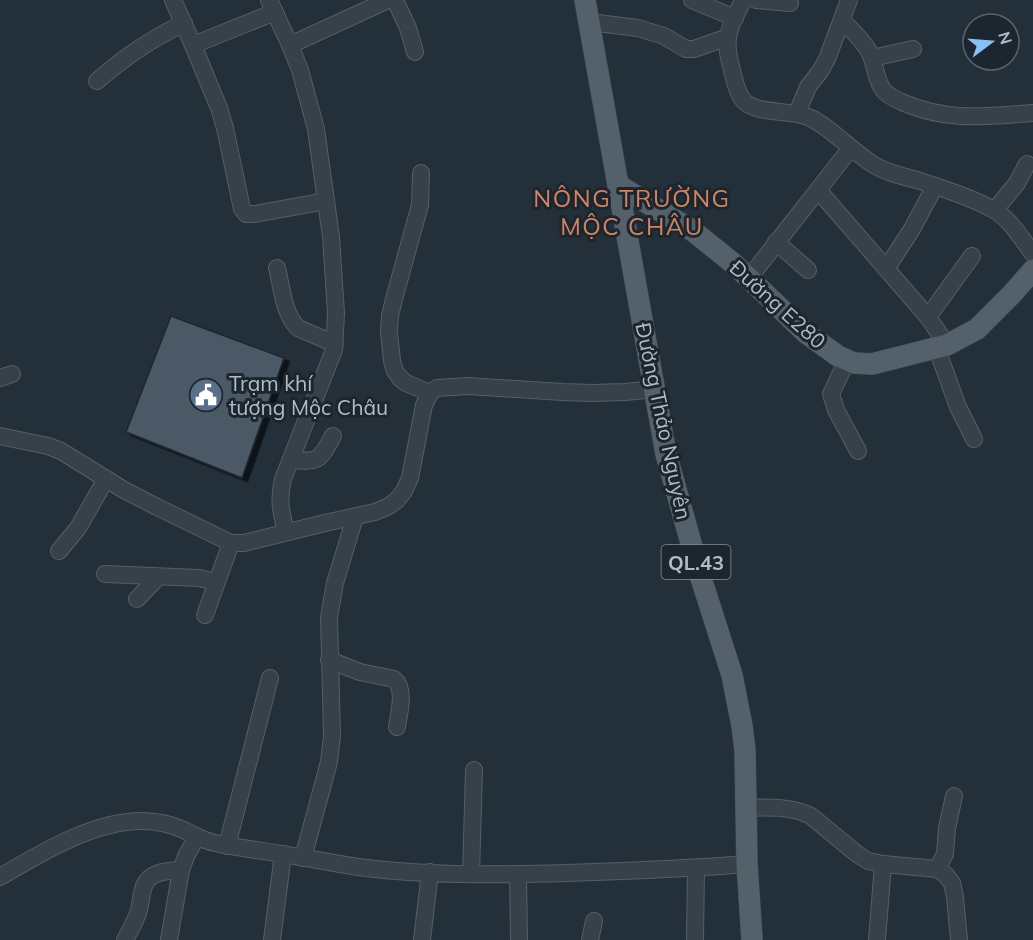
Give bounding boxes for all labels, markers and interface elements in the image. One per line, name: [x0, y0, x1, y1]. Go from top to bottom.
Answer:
north arrow: [961, 12, 1021, 72]
text: N: [994, 29, 1017, 46]
district label: NÔNG TRƯỜNG MỘC CHÂU: [533, 183, 731, 241]
street label: Đường E280: [725, 254, 831, 354]
street label: Đường Thảo Nguyên: [630, 320, 698, 522]
place label: Trạm khí tượng Mộc Châu: [229, 370, 388, 420]
public building icon: Trạm khí tượng Mộc Châu: [188, 377, 224, 413]
road number: QL.43: [662, 545, 730, 579]

